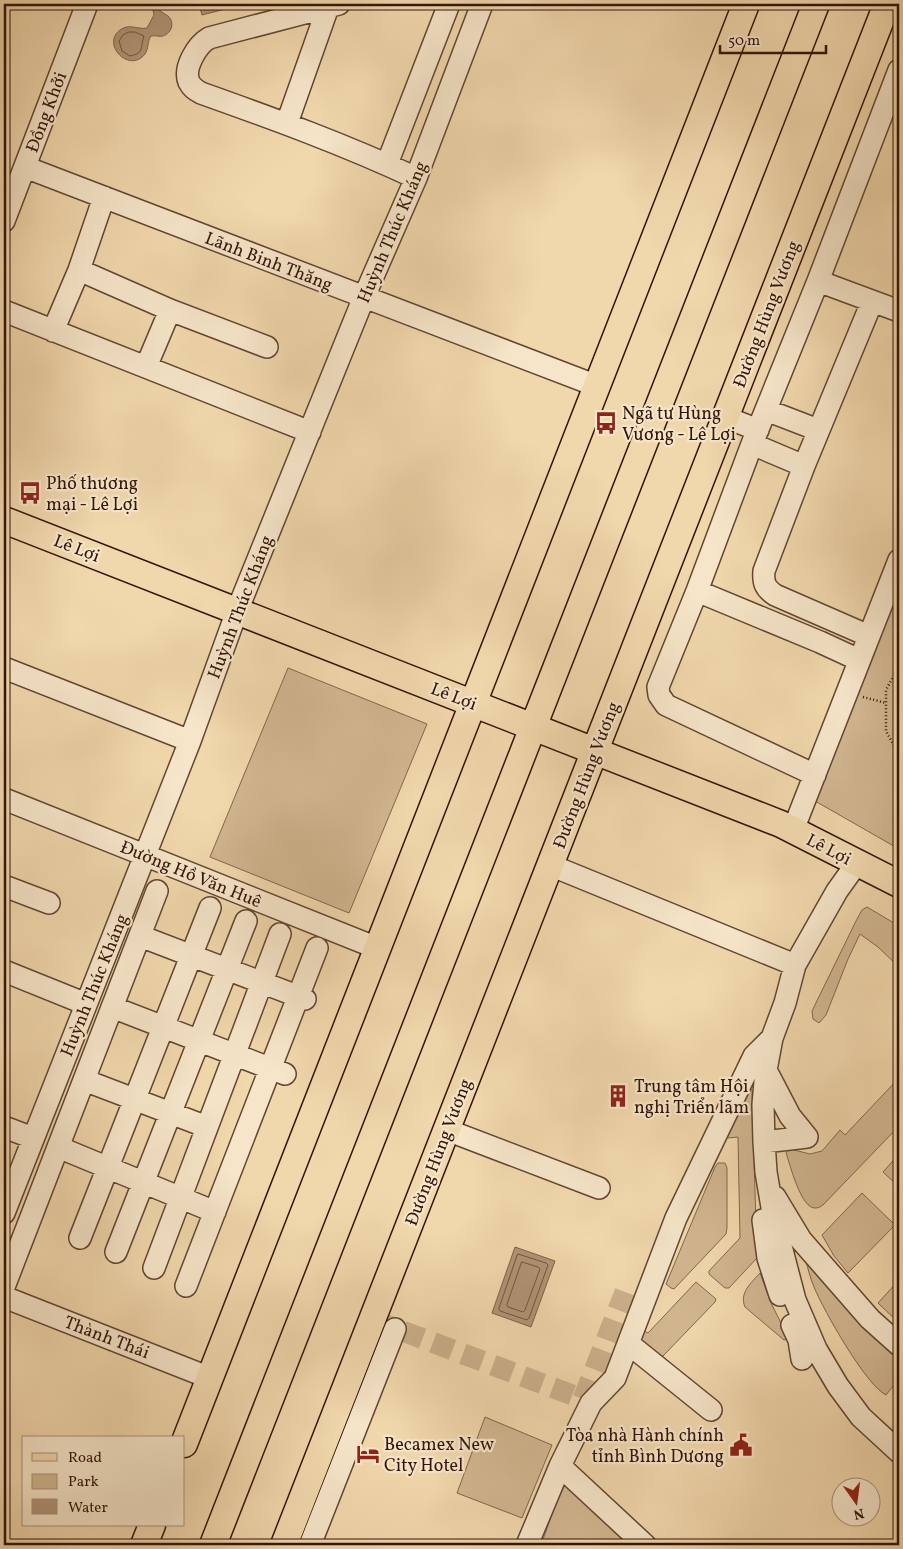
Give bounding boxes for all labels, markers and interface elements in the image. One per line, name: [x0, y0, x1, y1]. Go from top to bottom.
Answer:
scale bar: [720, 22, 827, 54]
text: 50 m: [728, 31, 760, 52]
street label: Đồng Khởi: [21, 69, 74, 157]
street label: Huỳnh Thúc Kháng: [352, 158, 435, 307]
street label: Lãnh Binh Thăng: [201, 227, 336, 298]
street label: Đường Hùng Vương: [728, 237, 807, 392]
place label: Ngã tư Hùng Vương - Lê Lợi: [622, 402, 736, 448]
bus stop icon: Ngã tư Hùng Vương - Lê Lợi: [593, 410, 619, 436]
place label: Phố thương mại - Lê Lợi: [46, 472, 138, 518]
bus stop icon: Phố thương mại - Lê Lợi: [17, 480, 43, 506]
street label: Lê Lợi: [50, 529, 103, 570]
street label: Huỳnh Thúc Kháng: [202, 532, 280, 683]
street label: Lê Lợi: [427, 677, 480, 718]
street label: Đường Hùng Vương: [548, 698, 627, 853]
street label: Lê Lợi: [801, 828, 855, 872]
street label: Đường Hồ Văn Huê: [116, 836, 265, 915]
street label: Huỳnh Thúc Kháng: [55, 910, 135, 1061]
street label: Đường Hùng Vương: [400, 1075, 479, 1230]
place label: Trung tâm Hội nghị Triển lãm: [634, 1075, 749, 1121]
building icon: Trung tâm Hội nghị Triển lãm: [605, 1083, 631, 1109]
street label: Thành Thái: [60, 1311, 153, 1366]
place label: Tòa nhà Hành chính tỉnh Bình Dương: [566, 1424, 724, 1470]
public building icon: Tòa nhà Hành chính tỉnh Bình Dương: [728, 1432, 754, 1458]
place label: Becamex New City Hotel: [384, 1433, 494, 1479]
legend: [22, 1436, 185, 1526]
hotel icon: Becamex New City Hotel: [355, 1441, 381, 1467]
text: Road: [68, 1448, 102, 1469]
text: Park: [68, 1472, 99, 1493]
north arrow: [830, 1476, 880, 1526]
text: Water: [68, 1498, 108, 1519]
text: N: [852, 1503, 866, 1524]

